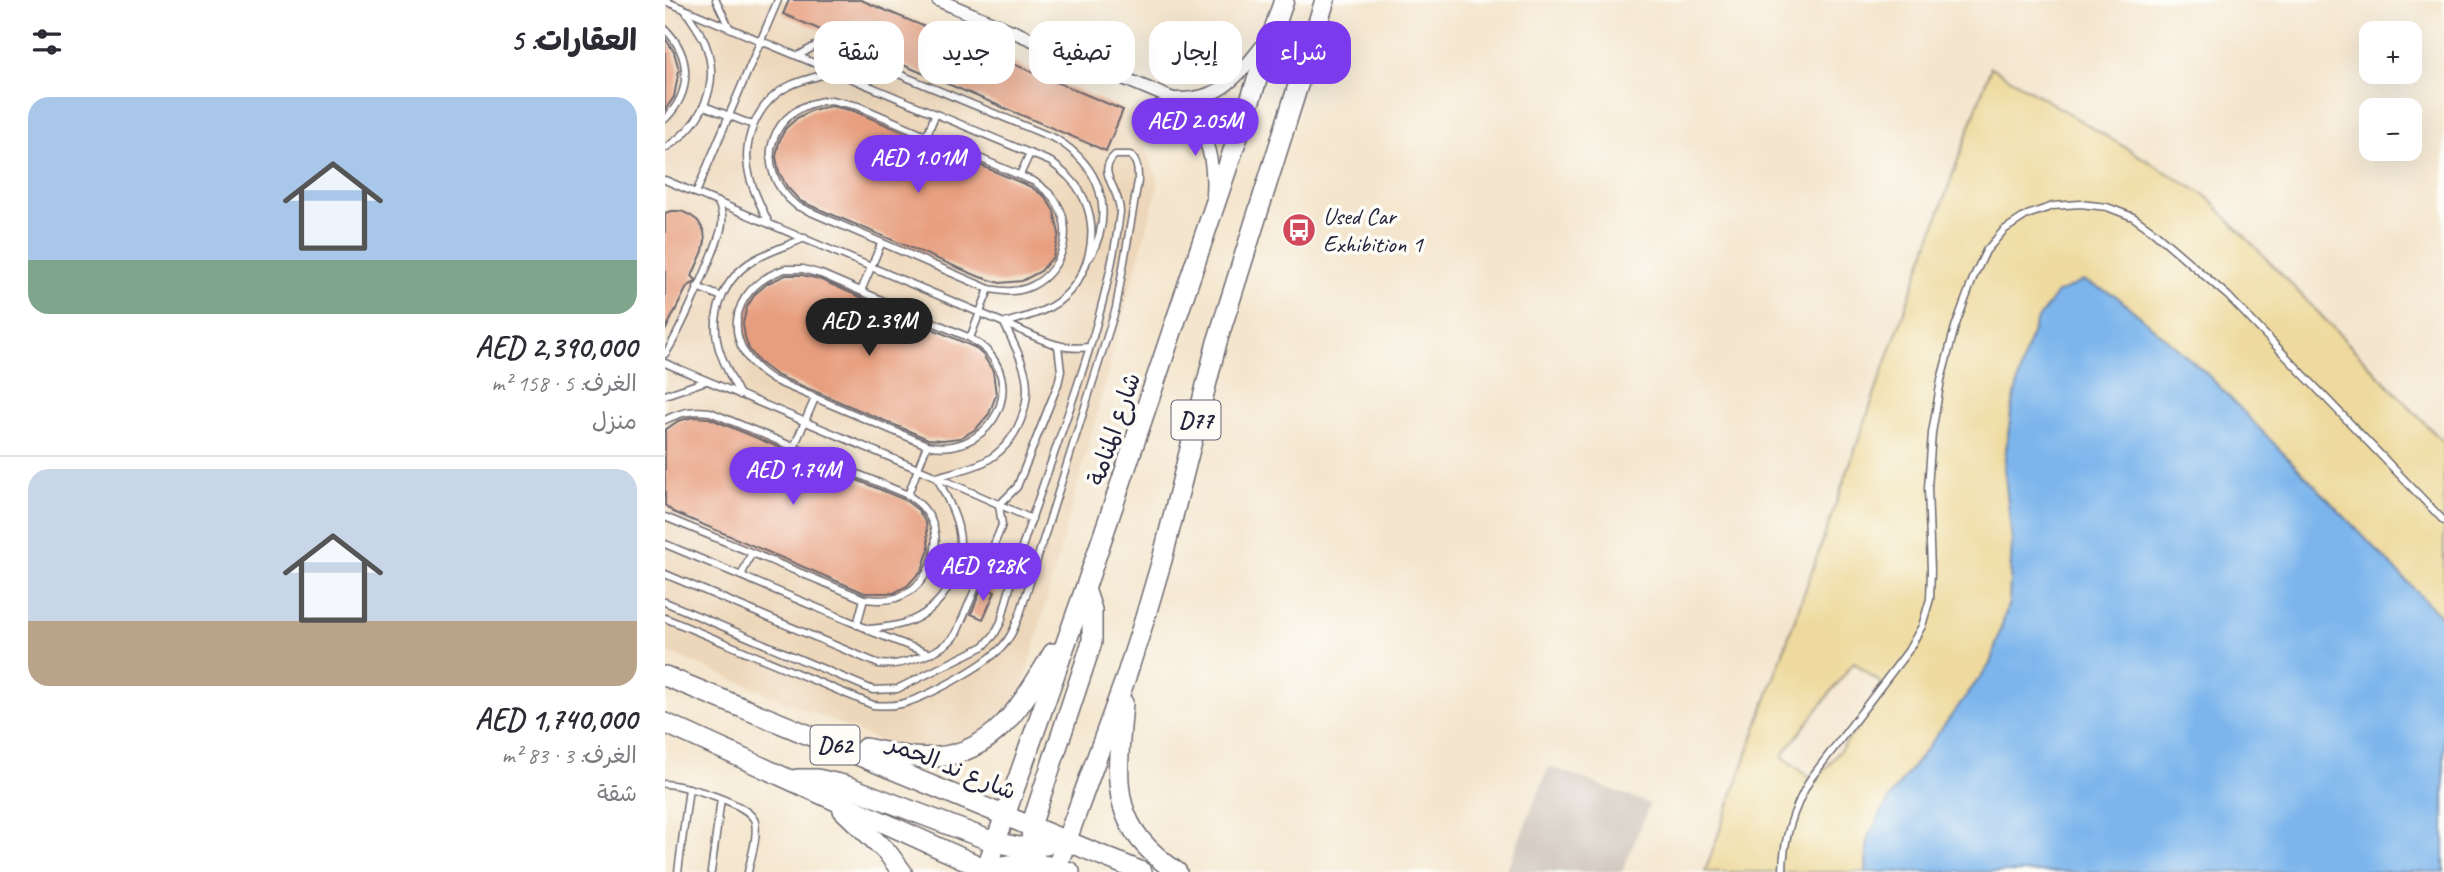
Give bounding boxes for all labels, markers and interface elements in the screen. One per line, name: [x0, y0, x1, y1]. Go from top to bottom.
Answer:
text: العقارات: 5: [510, 21, 637, 59]
chip: شقة: [814, 21, 904, 84]
chip: جديد: [918, 21, 1015, 84]
chip: تصفية: [1029, 21, 1135, 84]
chip: إيجار: [1149, 21, 1242, 84]
chip: شراء: [1256, 21, 1351, 84]
map controls: [2359, 21, 2422, 161]
button: +: [2359, 21, 2422, 84]
icon: filters: [28, 23, 66, 61]
button: −: [2359, 98, 2422, 161]
pin: AED 2.05M: [1115, 99, 1275, 158]
text: AED 2.05M: [1148, 106, 1242, 135]
pin: AED 1.01M: [838, 136, 998, 195]
icon: home: [270, 143, 396, 269]
text: AED 1.01M: [870, 143, 966, 172]
place label: Used Car Exhibition 1: [1323, 201, 1424, 259]
bus stop icon: Used Car Exhibition 1: [1280, 211, 1318, 249]
pin: AED 2.39M: [789, 298, 949, 358]
text: AED 2.39M: [822, 306, 916, 335]
text: AED 2,390,000: [475, 328, 637, 366]
text: الغرف: 5 · 158 m²: [491, 369, 637, 398]
street label: شارع المنامة: [1081, 369, 1149, 490]
road number: D77: [1171, 400, 1221, 440]
text: منزل: [592, 407, 637, 436]
pin: AED 1.74M: [713, 448, 873, 507]
text: AED 1.74M: [746, 455, 841, 484]
icon: home: [270, 515, 396, 641]
pin: AED 928K: [911, 544, 1055, 603]
text: AED 928K: [940, 551, 1026, 580]
text: AED 1,740,000: [475, 700, 637, 738]
road number: D62: [811, 726, 859, 764]
street label: شارع ند الحمر: [881, 727, 1021, 808]
text: الغرف: 3 · 83 m²: [502, 741, 637, 770]
text: شقة: [597, 779, 637, 808]

